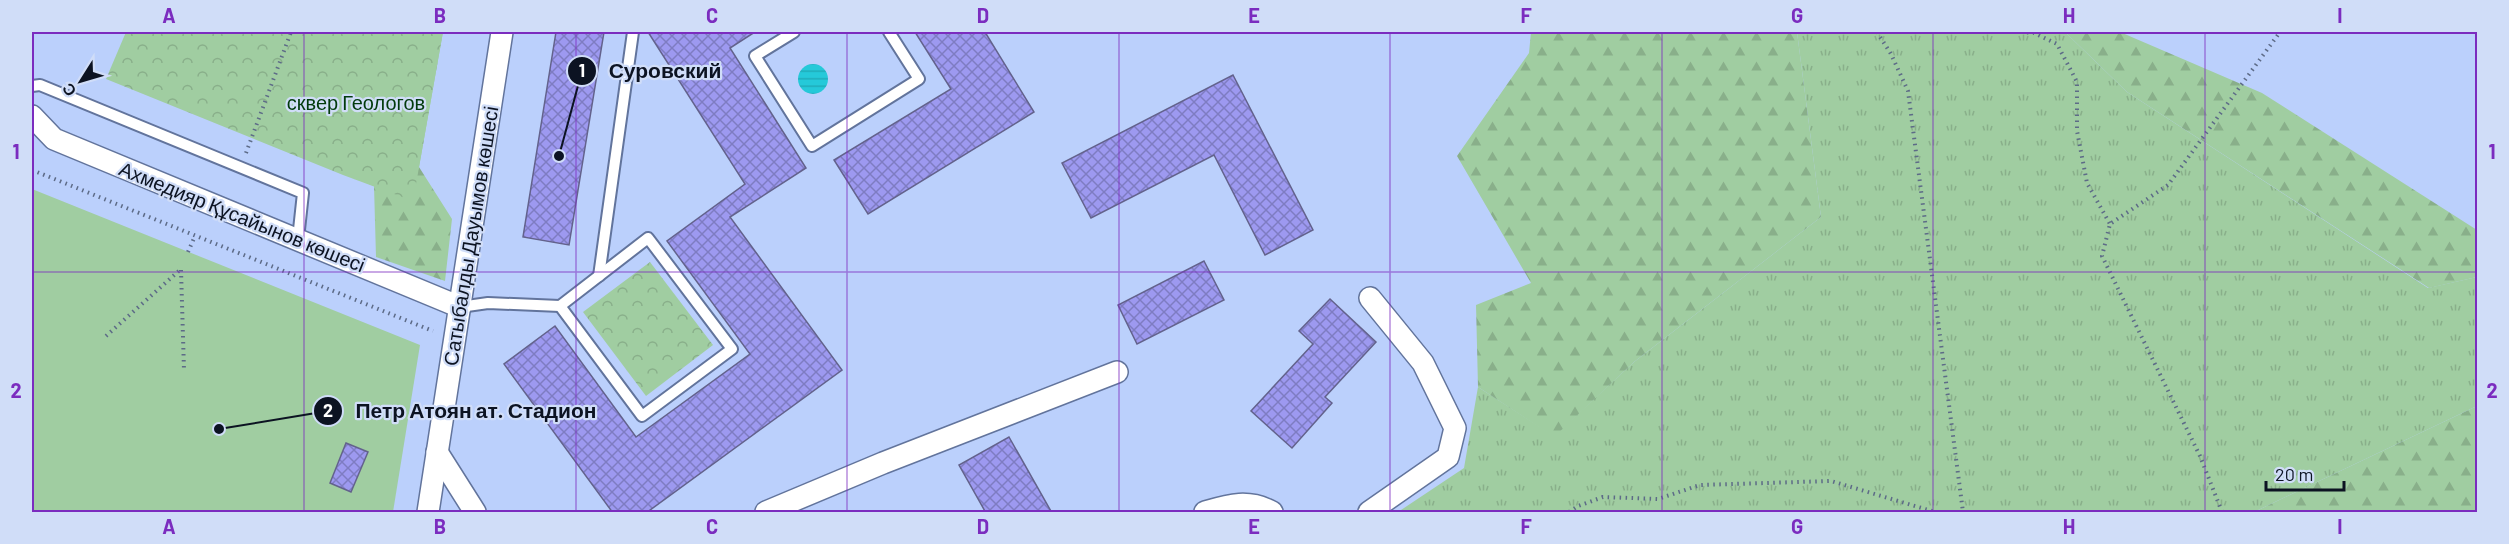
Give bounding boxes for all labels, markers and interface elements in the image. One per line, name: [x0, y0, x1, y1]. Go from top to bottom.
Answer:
text: A: [162, 3, 176, 27]
text: B: [434, 3, 446, 27]
text: C: [706, 3, 718, 27]
text: D: [977, 3, 989, 27]
text: E: [1248, 3, 1260, 27]
text: F: [1520, 3, 1532, 27]
text: G: [1791, 3, 1803, 27]
text: H: [2063, 3, 2075, 27]
text: I: [2337, 3, 2343, 27]
north arrow: [51, 51, 111, 111]
callout: Суровский: [567, 52, 734, 91]
text: Суровский: [609, 57, 721, 82]
text: 1: [579, 59, 585, 81]
text: С: [57, 80, 80, 101]
park label: сквер Геологов: [287, 90, 425, 114]
street label: Сатыбалды Дауымов көшесі: [438, 104, 502, 367]
text: 1: [12, 139, 20, 163]
text: 1: [2488, 139, 2496, 163]
street label: Ахмедияр Құсайынов көшесі: [116, 156, 369, 276]
text: 2: [10, 378, 22, 402]
text: 2: [2486, 378, 2498, 402]
callout: Петр Атоян ат. Стадион: [313, 391, 608, 430]
text: Петр Атоян ат. Стадион: [355, 397, 597, 422]
text: 2: [323, 399, 333, 421]
scale bar: [2266, 454, 2344, 492]
text: 20 m: [2275, 463, 2313, 485]
text: A: [162, 514, 176, 538]
text: B: [434, 514, 446, 538]
text: C: [706, 514, 718, 538]
text: D: [977, 514, 989, 538]
text: E: [1248, 514, 1260, 538]
text: F: [1520, 514, 1532, 538]
text: G: [1791, 514, 1803, 538]
text: H: [2063, 514, 2075, 538]
text: I: [2337, 514, 2343, 538]

